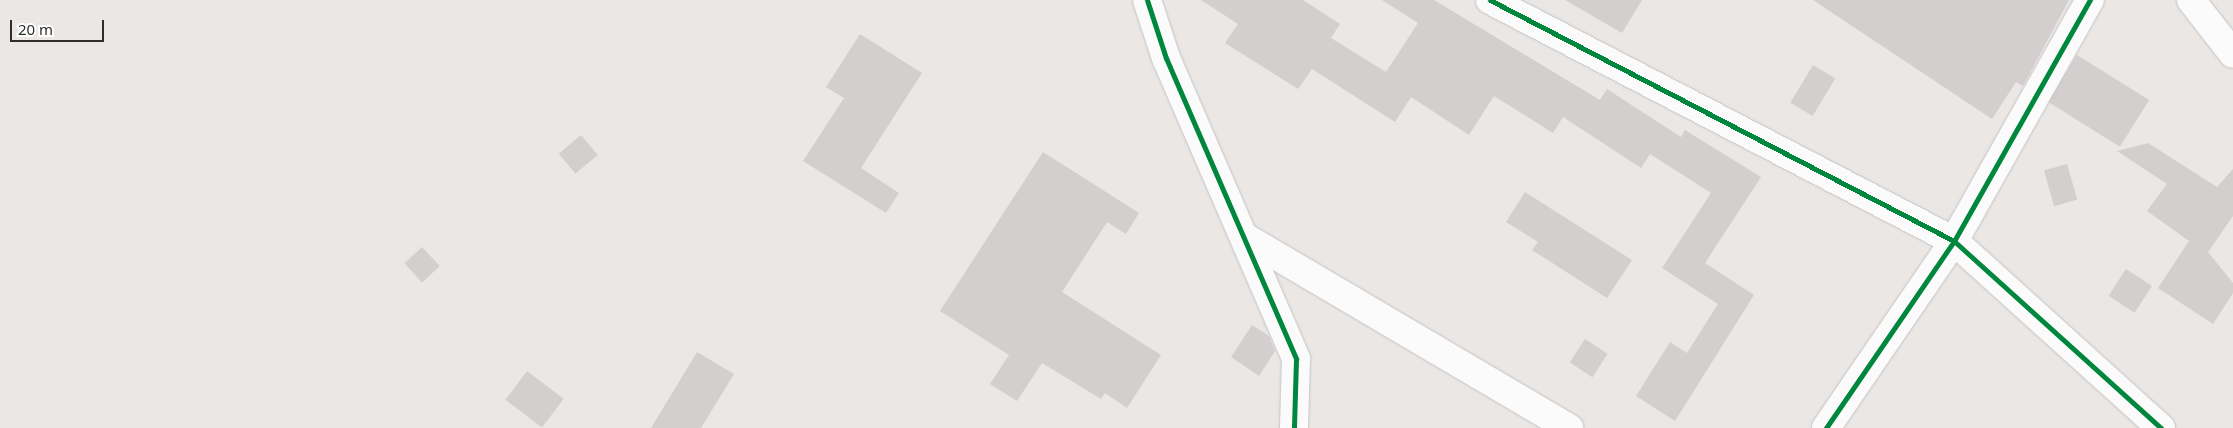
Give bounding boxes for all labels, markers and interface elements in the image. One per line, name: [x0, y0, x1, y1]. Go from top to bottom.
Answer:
scale bar: [12, 10, 106, 42]
text: 20 m: [18, 19, 53, 39]

